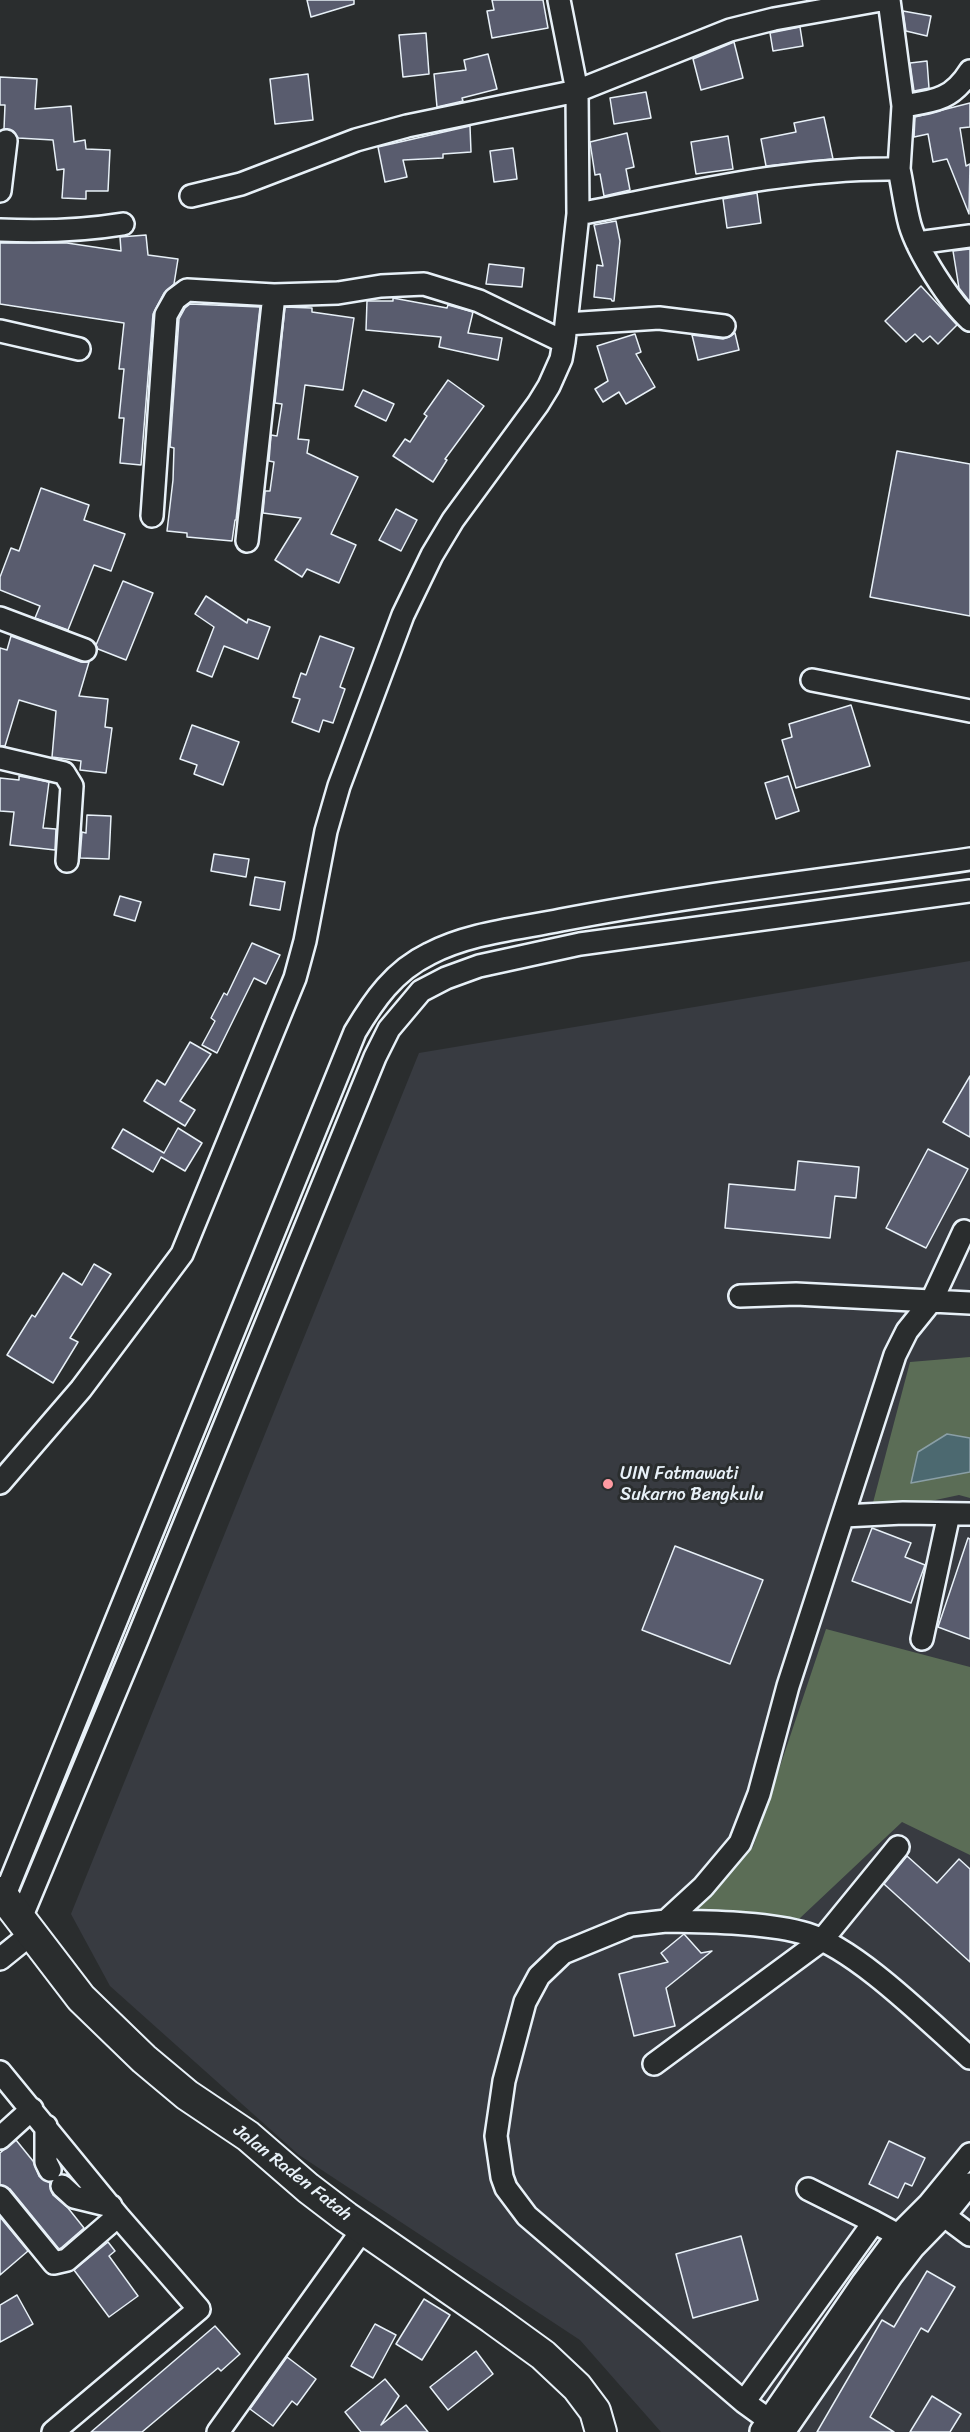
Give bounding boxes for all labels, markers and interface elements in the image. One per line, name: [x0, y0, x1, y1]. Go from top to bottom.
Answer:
place label: UIN Fatmawati Sukarno Bengkulu: [620, 1463, 764, 1506]
marker: UIN Fatmawati Sukarno Bengkulu: [601, 1477, 615, 1491]
street label: Jalan Raden Fatah: [229, 2120, 355, 2226]

